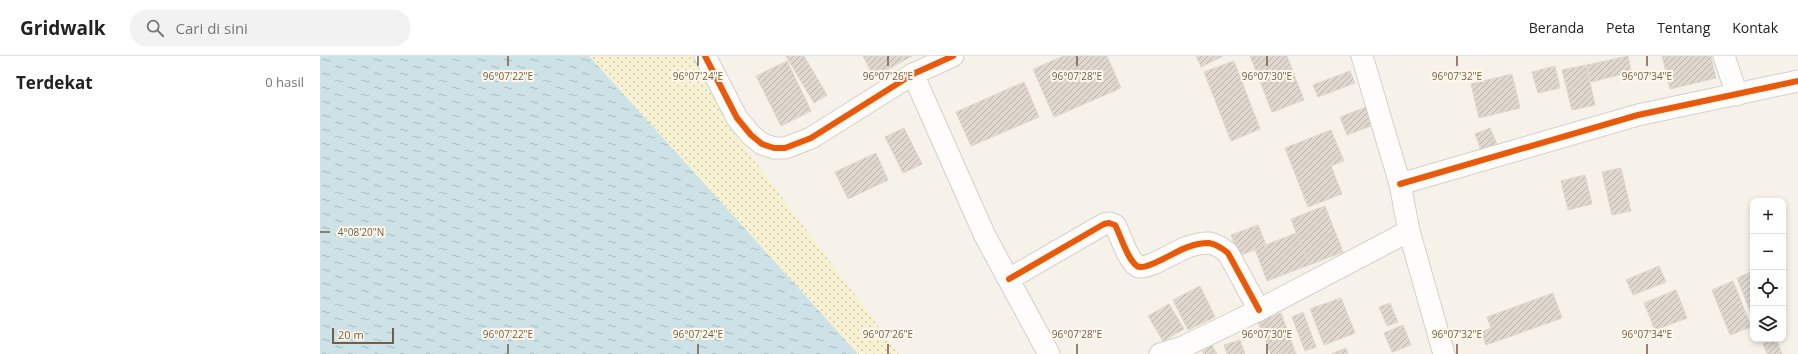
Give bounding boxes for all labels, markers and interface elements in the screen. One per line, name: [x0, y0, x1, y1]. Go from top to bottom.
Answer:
search box: [130, 10, 410, 46]
text: Gridwalk: [20, 15, 106, 41]
icon: search: [144, 17, 166, 39]
text: Cari di sini: [176, 18, 248, 38]
text: Beranda: [1529, 18, 1584, 37]
text: Peta: [1606, 18, 1635, 37]
text: Tentang: [1657, 18, 1710, 37]
text: Kontak: [1732, 18, 1778, 37]
text: 96°07'22"E: [483, 69, 533, 83]
text: 96°07'24"E: [673, 69, 723, 83]
text: 96°07'26"E: [863, 69, 913, 83]
text: 96°07'28"E: [1052, 69, 1102, 83]
text: 96°07'30"E: [1242, 69, 1292, 83]
text: 96°07'32"E: [1432, 69, 1482, 83]
text: 96°07'34"E: [1622, 69, 1672, 83]
text: Terdekat: [16, 71, 93, 94]
text: 0 hasil: [265, 73, 304, 91]
map controls: [1750, 198, 1786, 342]
button: +: [1750, 198, 1786, 234]
text: 4°08'20"N: [338, 225, 384, 239]
button: −: [1750, 234, 1786, 270]
button: locate: [1750, 270, 1786, 306]
button: layers: [1750, 306, 1786, 342]
scale bar: [332, 326, 394, 345]
text: 20 m: [338, 327, 364, 342]
text: 96°07'22"E: [483, 327, 533, 341]
text: 96°07'24"E: [673, 327, 723, 341]
text: 96°07'26"E: [863, 327, 913, 341]
text: 96°07'28"E: [1052, 327, 1102, 341]
text: 96°07'30"E: [1242, 327, 1292, 341]
text: 96°07'32"E: [1432, 327, 1482, 341]
text: 96°07'34"E: [1622, 327, 1672, 341]

